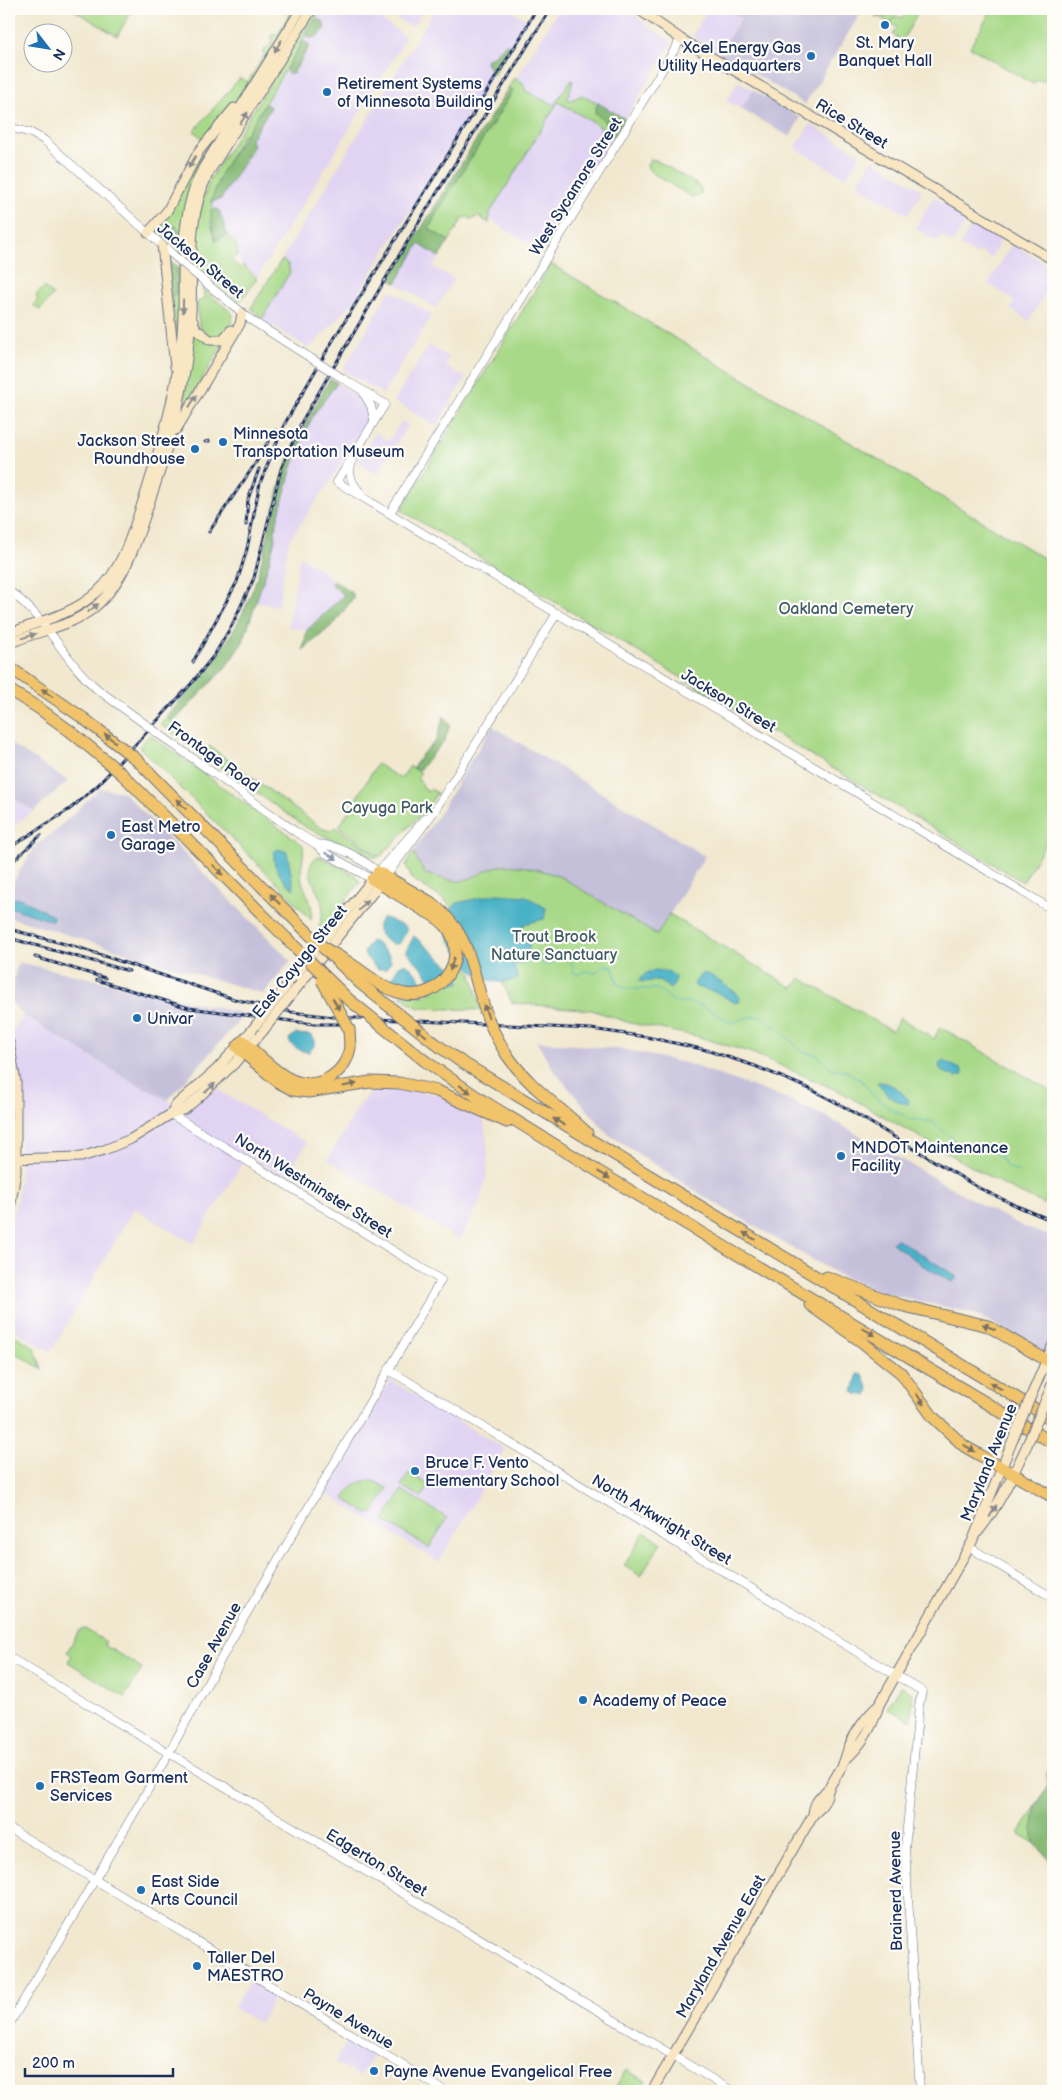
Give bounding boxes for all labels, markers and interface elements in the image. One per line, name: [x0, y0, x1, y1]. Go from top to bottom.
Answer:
marker: St. Mary Banquet Hall: [879, 19, 891, 31]
north arrow: [22, 22, 72, 72]
place label: St. Mary Banquet Hall: [838, 34, 932, 71]
place label: Xcel Energy Gas Utility Headquarters: [658, 39, 801, 76]
one-way arrow: [274, 40, 283, 53]
text: N: [49, 46, 69, 63]
marker: Xcel Energy Gas Utility Headquarters: [805, 50, 817, 62]
place label: Retirement Systems of Minnesota Building: [337, 75, 493, 112]
marker: Retirement Systems of Minnesota Building: [321, 86, 333, 98]
street label: Rice Street: [812, 95, 891, 153]
one-way arrow: [239, 112, 249, 125]
street label: West Sycamore Street: [526, 114, 627, 259]
one-way arrow: [188, 156, 197, 169]
street label: Jackson Street: [153, 219, 247, 303]
one-way arrow: [179, 299, 187, 315]
one-way arrow: [188, 394, 197, 407]
place label: Minnesota Transportation Museum: [233, 425, 404, 462]
place label: Jackson Street Roundhouse: [78, 432, 186, 469]
marker: Minnesota Transportation Museum: [217, 436, 229, 448]
marker: Jackson Street Roundhouse: [189, 443, 201, 455]
park label: Oakland Cemetery: [778, 600, 914, 619]
one-way arrow: [86, 603, 99, 614]
one-way arrow: [22, 632, 37, 640]
street label: Jackson Street: [677, 665, 779, 737]
one-way arrow: [40, 688, 54, 698]
street label: Frontage Road: [164, 718, 263, 797]
one-way arrow: [103, 733, 117, 743]
one-way arrow: [175, 798, 187, 810]
park label: Cayuga Park: [341, 799, 433, 818]
place label: East Metro Garage: [121, 818, 201, 855]
marker: East Metro Garage: [105, 829, 117, 841]
one-way arrow: [324, 852, 337, 861]
one-way arrow: [212, 863, 224, 875]
one-way arrow: [269, 893, 281, 905]
one-way arrow: [358, 899, 369, 912]
street label: East Cayuga Street: [249, 902, 352, 1022]
park label: Trout Brook Nature Sanctuary: [491, 928, 618, 965]
one-way arrow: [448, 957, 456, 972]
one-way arrow: [331, 997, 340, 1010]
one-way arrow: [482, 1004, 489, 1019]
place label: Univar: [147, 1010, 193, 1029]
marker: Univar: [131, 1012, 143, 1024]
one-way arrow: [415, 1027, 428, 1038]
one-way arrow: [342, 1081, 357, 1089]
one-way arrow: [203, 1082, 216, 1093]
one-way arrow: [458, 1084, 471, 1094]
one-way arrow: [553, 1117, 566, 1126]
street label: North Westminster Street: [231, 1130, 396, 1243]
place label: MNDOT Maintenance Facility: [851, 1139, 1009, 1176]
marker: MNDOT Maintenance Facility: [835, 1150, 847, 1162]
one-way arrow: [597, 1170, 610, 1179]
one-way arrow: [743, 1232, 756, 1241]
one-way arrow: [982, 1323, 996, 1331]
one-way arrow: [862, 1327, 876, 1336]
one-way arrow: [990, 1382, 1003, 1391]
one-way arrow: [915, 1392, 925, 1406]
street label: Maryland Avenue: [957, 1400, 1022, 1524]
one-way arrow: [962, 1444, 975, 1453]
place label: Bruce F. Vento Elementary School: [425, 1454, 559, 1491]
marker: Bruce F. Vento Elementary School: [409, 1465, 421, 1477]
street label: North Arkwright Street: [588, 1471, 735, 1570]
one-way arrow: [989, 1505, 998, 1518]
street label: Case Avenue: [183, 1599, 246, 1692]
place label: Academy of Peace: [593, 1692, 727, 1711]
marker: Academy of Peace: [577, 1694, 589, 1706]
place label: FRSTeam Garment Services: [50, 1769, 188, 1806]
marker: FRSTeam Garment Services: [34, 1780, 46, 1792]
street label: Edgerton Street: [322, 1826, 430, 1901]
street label: Brainerd Avenue: [886, 1830, 907, 1951]
street label: Maryland Avenue East: [673, 1872, 770, 2022]
place label: East Side Arts Council: [151, 1873, 238, 1910]
marker: East Side Arts Council: [135, 1884, 147, 1896]
place label: Taller Del MAESTRO: [207, 1949, 284, 1986]
marker: Taller Del MAESTRO: [191, 1960, 203, 1972]
street label: Payne Avenue: [300, 1985, 397, 2054]
scale bar: [25, 2045, 172, 2077]
text: 200 m: [32, 2054, 75, 2073]
place label: Payne Avenue Evangelical Free: [384, 2063, 613, 2082]
marker: Payne Avenue Evangelical Free: [368, 2065, 380, 2077]

